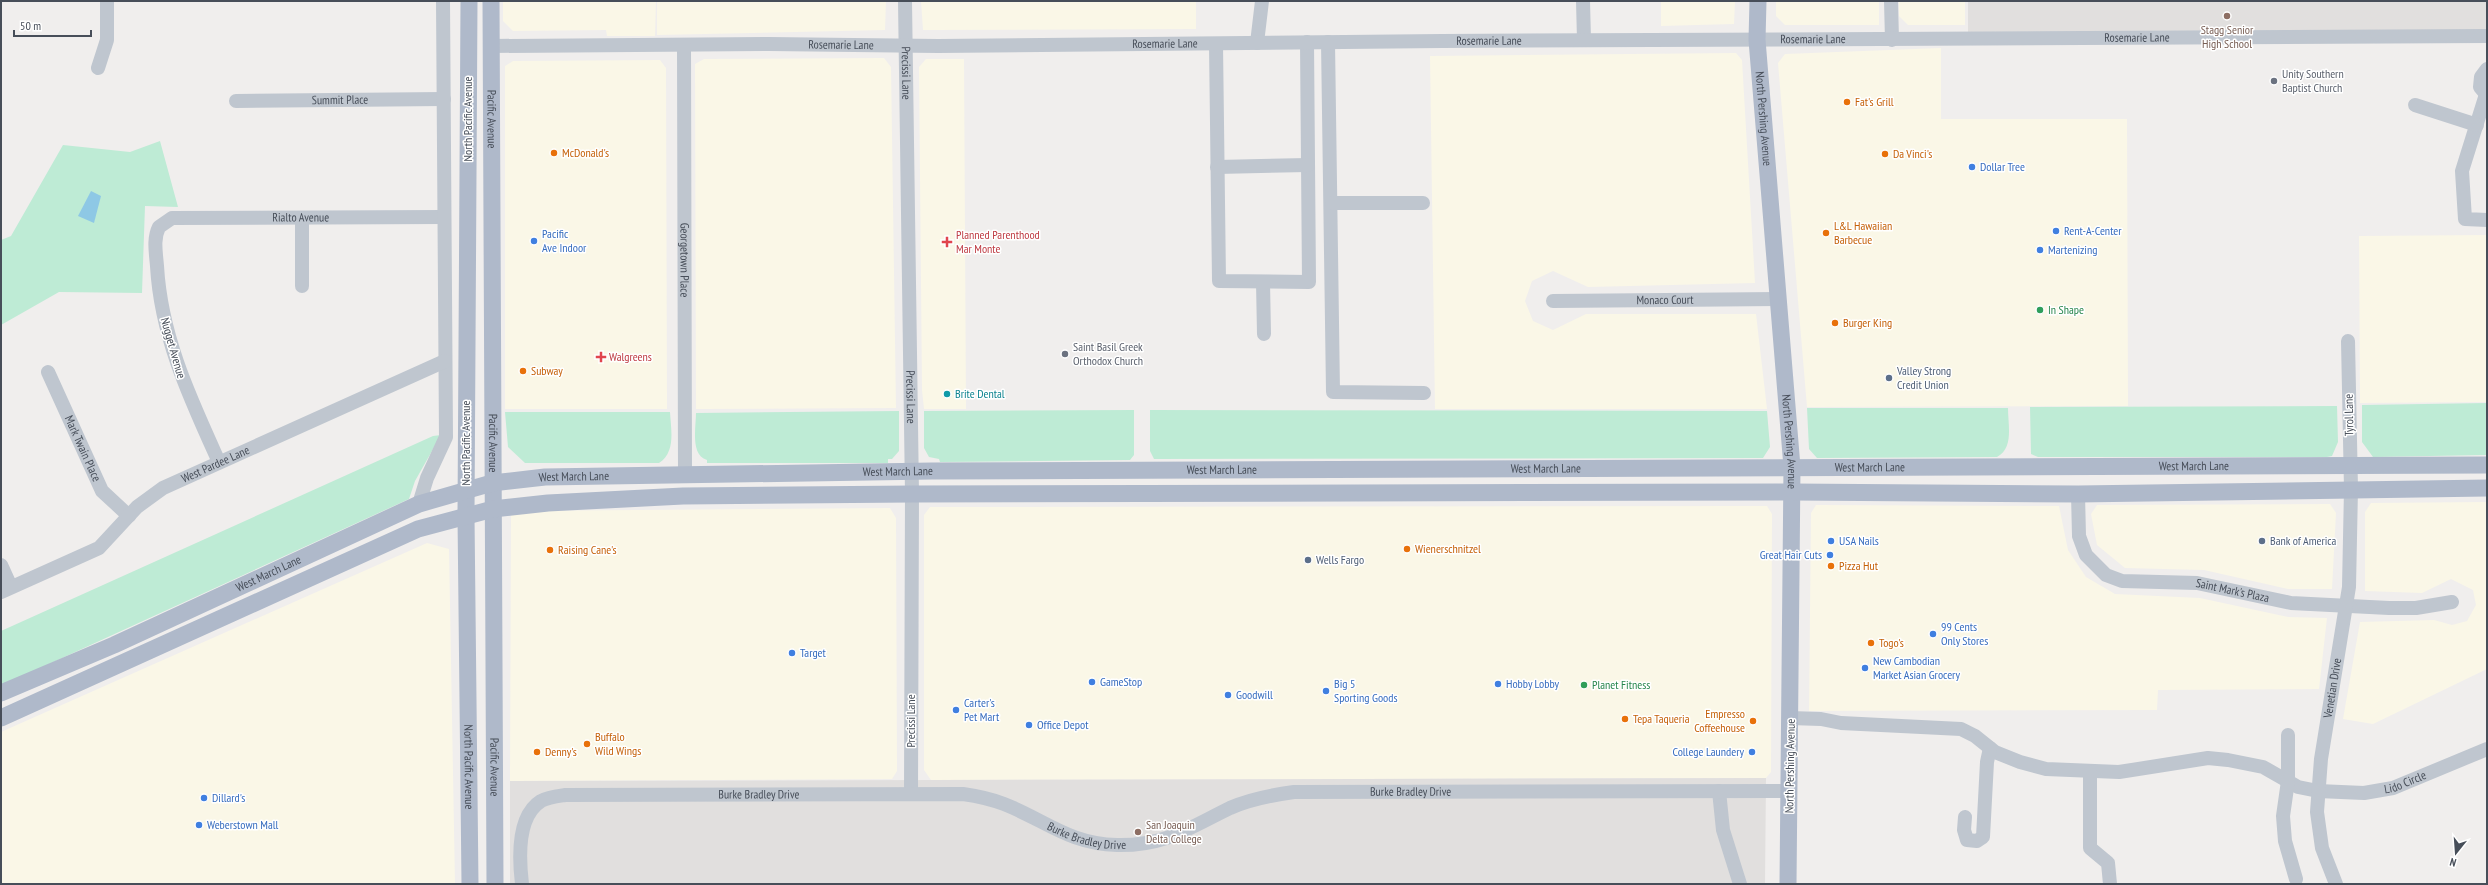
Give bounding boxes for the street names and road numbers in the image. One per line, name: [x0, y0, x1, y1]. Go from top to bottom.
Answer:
street label: Rosemarie Lane: [2104, 30, 2170, 45]
street label: Rosemarie Lane: [1780, 31, 1846, 46]
street label: Rosemarie Lane: [1456, 33, 1522, 48]
street label: Rosemarie Lane: [1132, 35, 1198, 51]
street label: Rosemarie Lane: [808, 36, 874, 52]
street label: Precissi Lane: [899, 46, 914, 100]
street label: North Pershing Avenue: [1753, 71, 1775, 167]
street label: North Pacific Avenue: [460, 76, 475, 161]
street label: Pacific Avenue: [484, 90, 500, 148]
street label: Summit Place: [312, 92, 368, 107]
street label: Rialto Avenue: [272, 209, 329, 225]
street label: Georgetown Place: [677, 223, 693, 297]
street label: Monaco Court: [1636, 292, 1694, 307]
street label: Nugget Avenue: [158, 316, 189, 380]
street label: Precissi Lane: [903, 370, 919, 424]
street label: North Pershing Avenue: [1779, 394, 1800, 489]
street label: Tyrol Lane: [2341, 394, 2356, 436]
street label: North Pacific Avenue: [458, 400, 473, 485]
street label: Mark Twain Place: [62, 413, 105, 484]
street label: Pacific Avenue: [486, 414, 501, 472]
street label: West Pardee Lane: [179, 442, 252, 486]
street label: West March Lane: [2159, 458, 2229, 473]
street label: West March Lane: [1835, 459, 1905, 475]
street label: West March Lane: [1511, 460, 1581, 476]
street label: West March Lane: [1187, 462, 1257, 477]
street label: West March Lane: [863, 463, 933, 479]
street label: West March Lane: [538, 468, 609, 485]
street label: West March Lane: [233, 552, 303, 595]
street label: Saint Mark's Plaza: [2195, 575, 2271, 605]
street label: Venetian Drive: [2320, 657, 2344, 720]
street label: Precissi Lane: [903, 694, 918, 748]
street label: North Pershing Avenue: [1781, 719, 1798, 813]
street label: North Pacific Avenue: [461, 724, 477, 810]
street label: Pacific Avenue: [487, 738, 503, 796]
street label: Lido Circle: [2383, 767, 2428, 796]
street label: Burke Bradley Drive: [1370, 784, 1451, 799]
street label: Burke Bradley Drive: [718, 786, 800, 802]
street label: Burke Bradley Drive: [1045, 818, 1126, 852]

